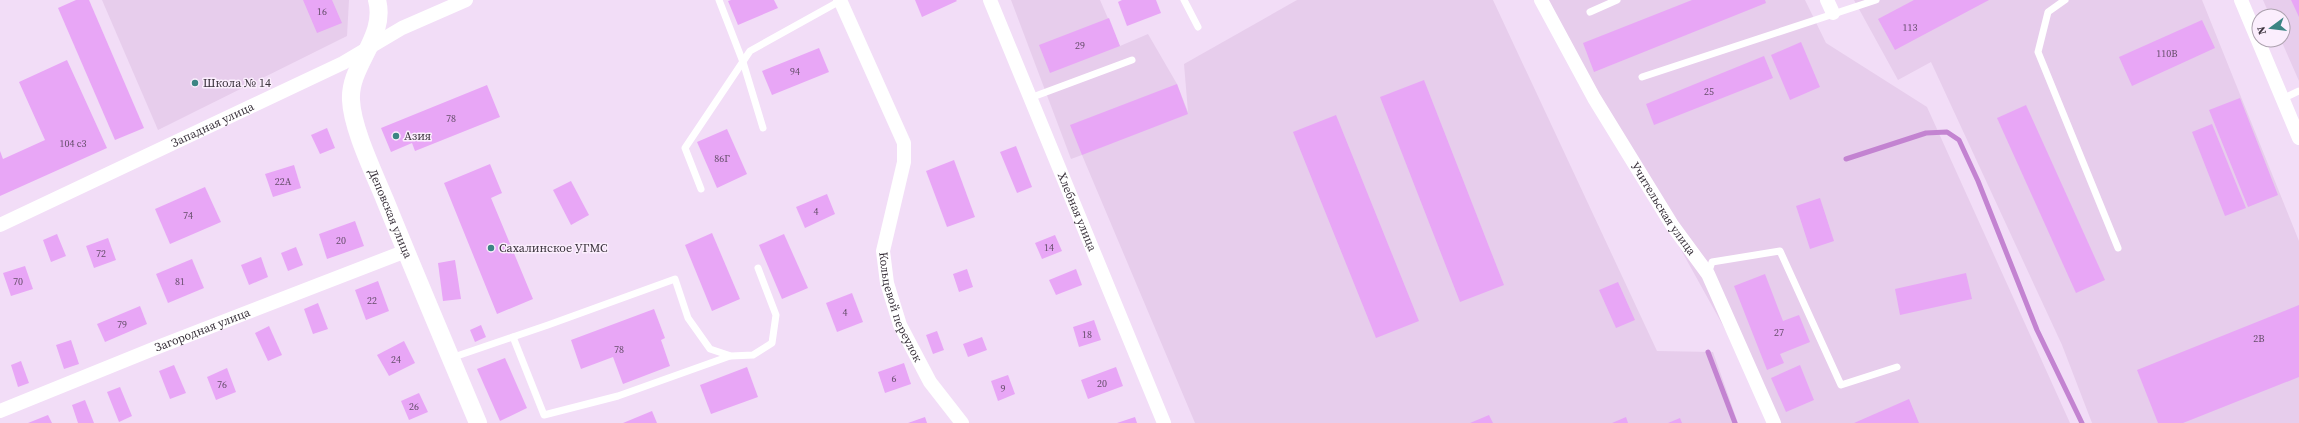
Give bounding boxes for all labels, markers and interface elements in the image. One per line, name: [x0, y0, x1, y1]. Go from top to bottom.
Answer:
house number: 16: [317, 5, 327, 18]
north arrow: [2251, 8, 2291, 48]
house number: 113: [1903, 21, 1918, 34]
text: N: [2254, 25, 2270, 36]
house number: 29: [1075, 39, 1085, 52]
house number: 110В: [2156, 47, 2178, 60]
house number: 94: [790, 65, 800, 78]
place label: Школа № 14: [203, 75, 271, 91]
marker: Школа № 14: [190, 78, 200, 88]
house number: 25: [1704, 85, 1714, 98]
street label: Западная улица: [168, 98, 257, 151]
house number: 78: [446, 112, 456, 125]
place label: Азия: [404, 128, 431, 144]
marker: Азия: [391, 131, 401, 141]
house number: 104 с3: [59, 137, 87, 150]
house number: 86Г: [714, 152, 730, 165]
street label: Учительская улица: [1627, 159, 1700, 259]
street label: Деповская улица: [365, 166, 416, 262]
street label: Хлебная улица: [1054, 170, 1101, 254]
house number: 22А: [275, 175, 292, 188]
house number: 4: [814, 205, 819, 218]
house number: 74: [183, 209, 193, 222]
house number: 20: [336, 234, 346, 247]
place label: Сахалинское УГМС: [499, 240, 608, 256]
house number: 14: [1044, 241, 1054, 254]
marker: Сахалинское УГМС: [486, 243, 496, 253]
house number: 72: [96, 247, 106, 260]
street label: Кольцевой переулок: [875, 251, 926, 365]
house number: 70: [13, 275, 23, 288]
house number: 81: [175, 275, 185, 288]
house number: 22: [367, 294, 377, 307]
street label: Загородная улица: [152, 304, 253, 356]
house number: 4: [843, 306, 848, 319]
house number: 79: [117, 318, 127, 331]
house number: 27: [1774, 326, 1784, 339]
house number: 18: [1082, 328, 1092, 341]
house number: 2В: [2253, 332, 2265, 345]
house number: 78: [614, 343, 624, 356]
house number: 24: [391, 353, 401, 366]
house number: 6: [892, 372, 897, 385]
house number: 20: [1097, 377, 1107, 390]
house number: 76: [217, 378, 227, 391]
house number: 9: [1001, 382, 1006, 395]
house number: 26: [409, 400, 419, 413]

